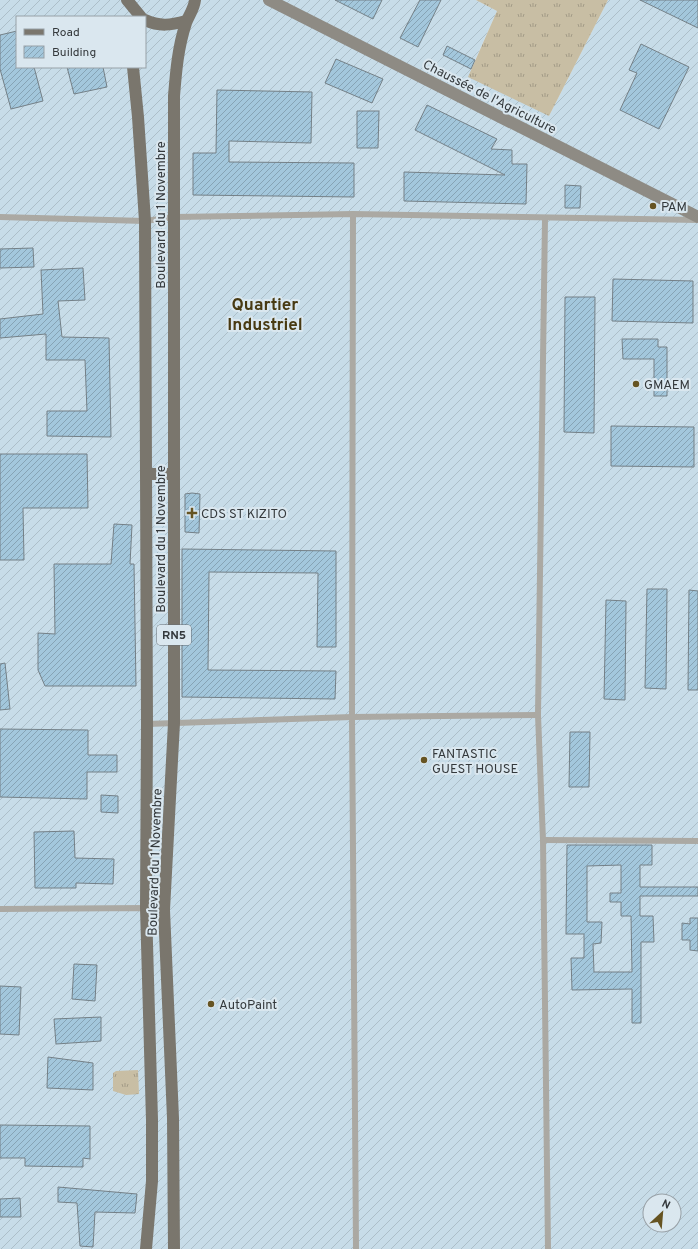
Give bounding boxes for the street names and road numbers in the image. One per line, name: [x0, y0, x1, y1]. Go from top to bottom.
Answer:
street label: Chaussée de l'Agriculture: [420, 57, 559, 138]
street label: Boulevard du 1 Novembre: [154, 141, 170, 289]
street label: Boulevard du 1 Novembre: [154, 465, 170, 613]
road number: RN5: [157, 625, 191, 645]
street label: Boulevard du 1 Novembre: [145, 788, 167, 936]

